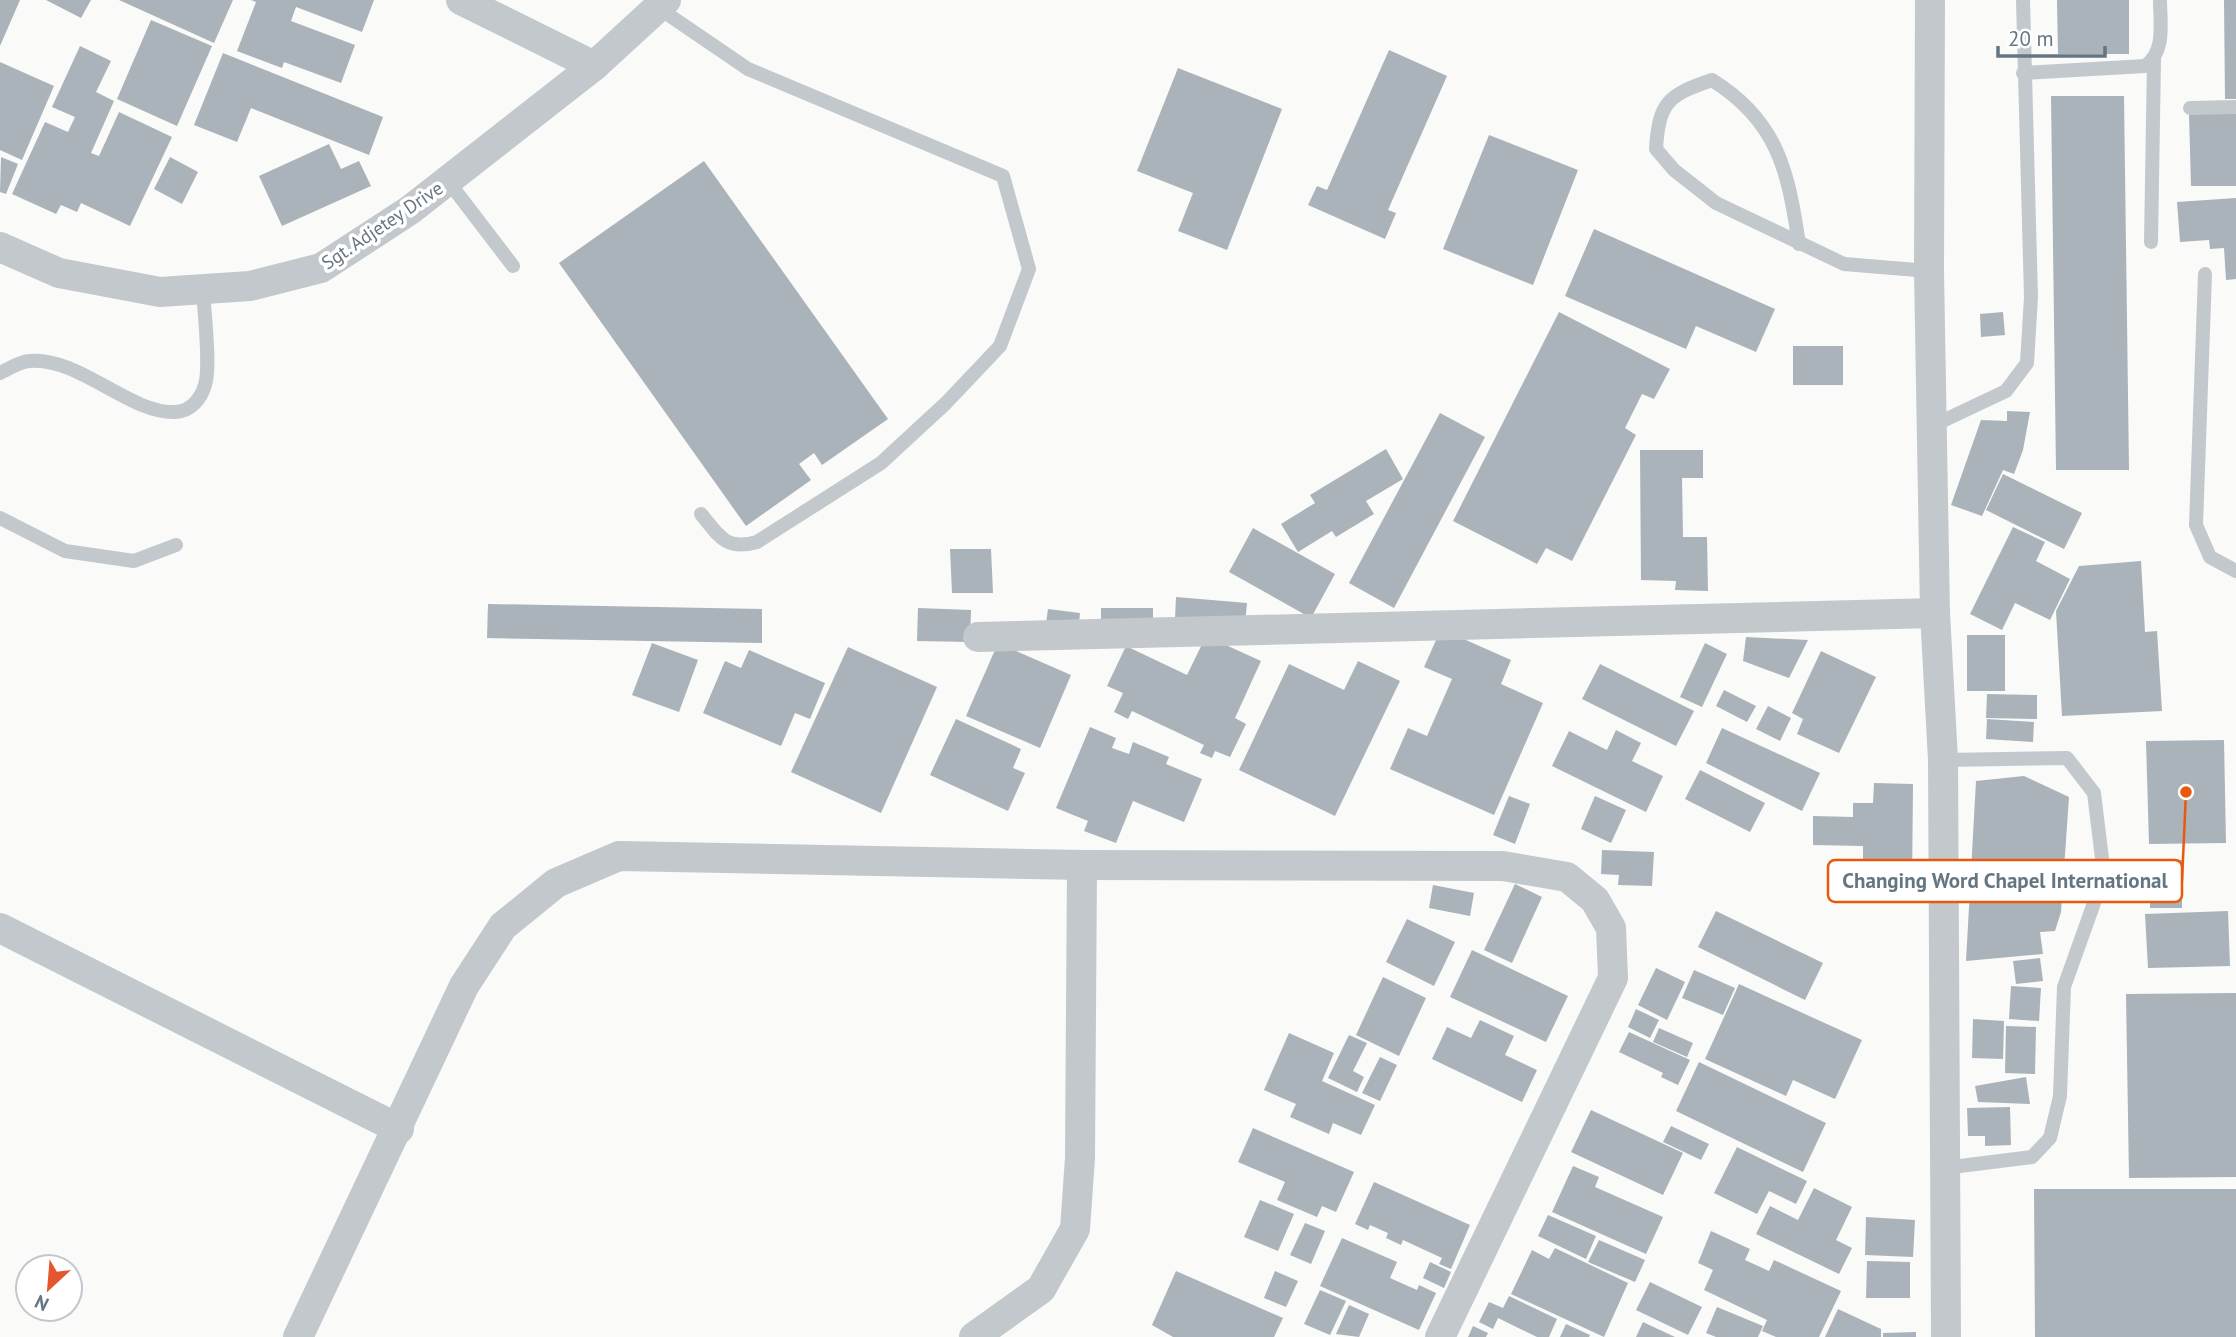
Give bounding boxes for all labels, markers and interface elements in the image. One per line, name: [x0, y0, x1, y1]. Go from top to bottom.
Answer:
scale bar: [1998, 14, 2105, 58]
text: 20 m: [2008, 25, 2054, 52]
street label: Sgt. Adjetey Drive: [317, 176, 447, 274]
callout: Changing Word Chapel International: [1828, 860, 2182, 902]
text: Changing Word Chapel International: [1842, 867, 2169, 894]
north arrow: [14, 1253, 84, 1323]
text: N: [31, 1290, 52, 1317]

